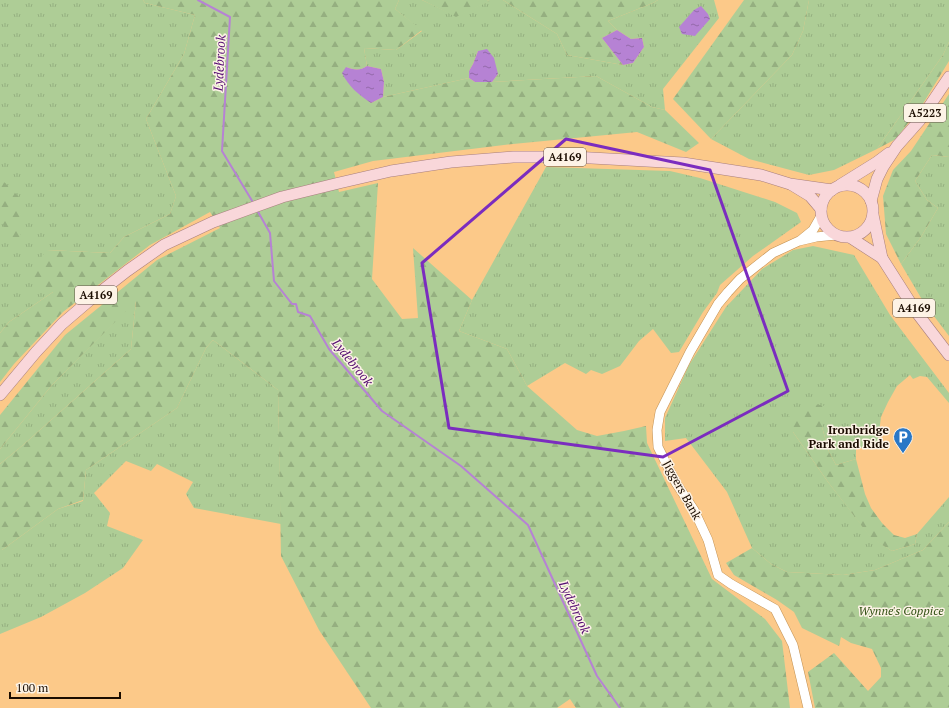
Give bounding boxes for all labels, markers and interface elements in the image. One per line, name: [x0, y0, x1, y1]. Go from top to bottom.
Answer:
water label: Lydebrook: [208, 34, 230, 93]
road number: A5223: [904, 104, 946, 122]
road number: A4169: [544, 148, 586, 166]
road number: A4169: [75, 286, 117, 304]
road number: A4169: [893, 299, 935, 317]
water label: Lydebrook: [328, 334, 378, 390]
place label: Ironbridge Park and Ride: [808, 422, 890, 451]
parking icon: Ironbridge Park and Ride: [892, 426, 914, 454]
street label: Jiggers Bank: [660, 457, 705, 523]
water label: Lydebrook: [554, 577, 595, 637]
park label: Wynne's Coppice: [858, 603, 944, 618]
scale bar: [10, 674, 120, 700]
text: 100 m: [16, 680, 49, 695]

